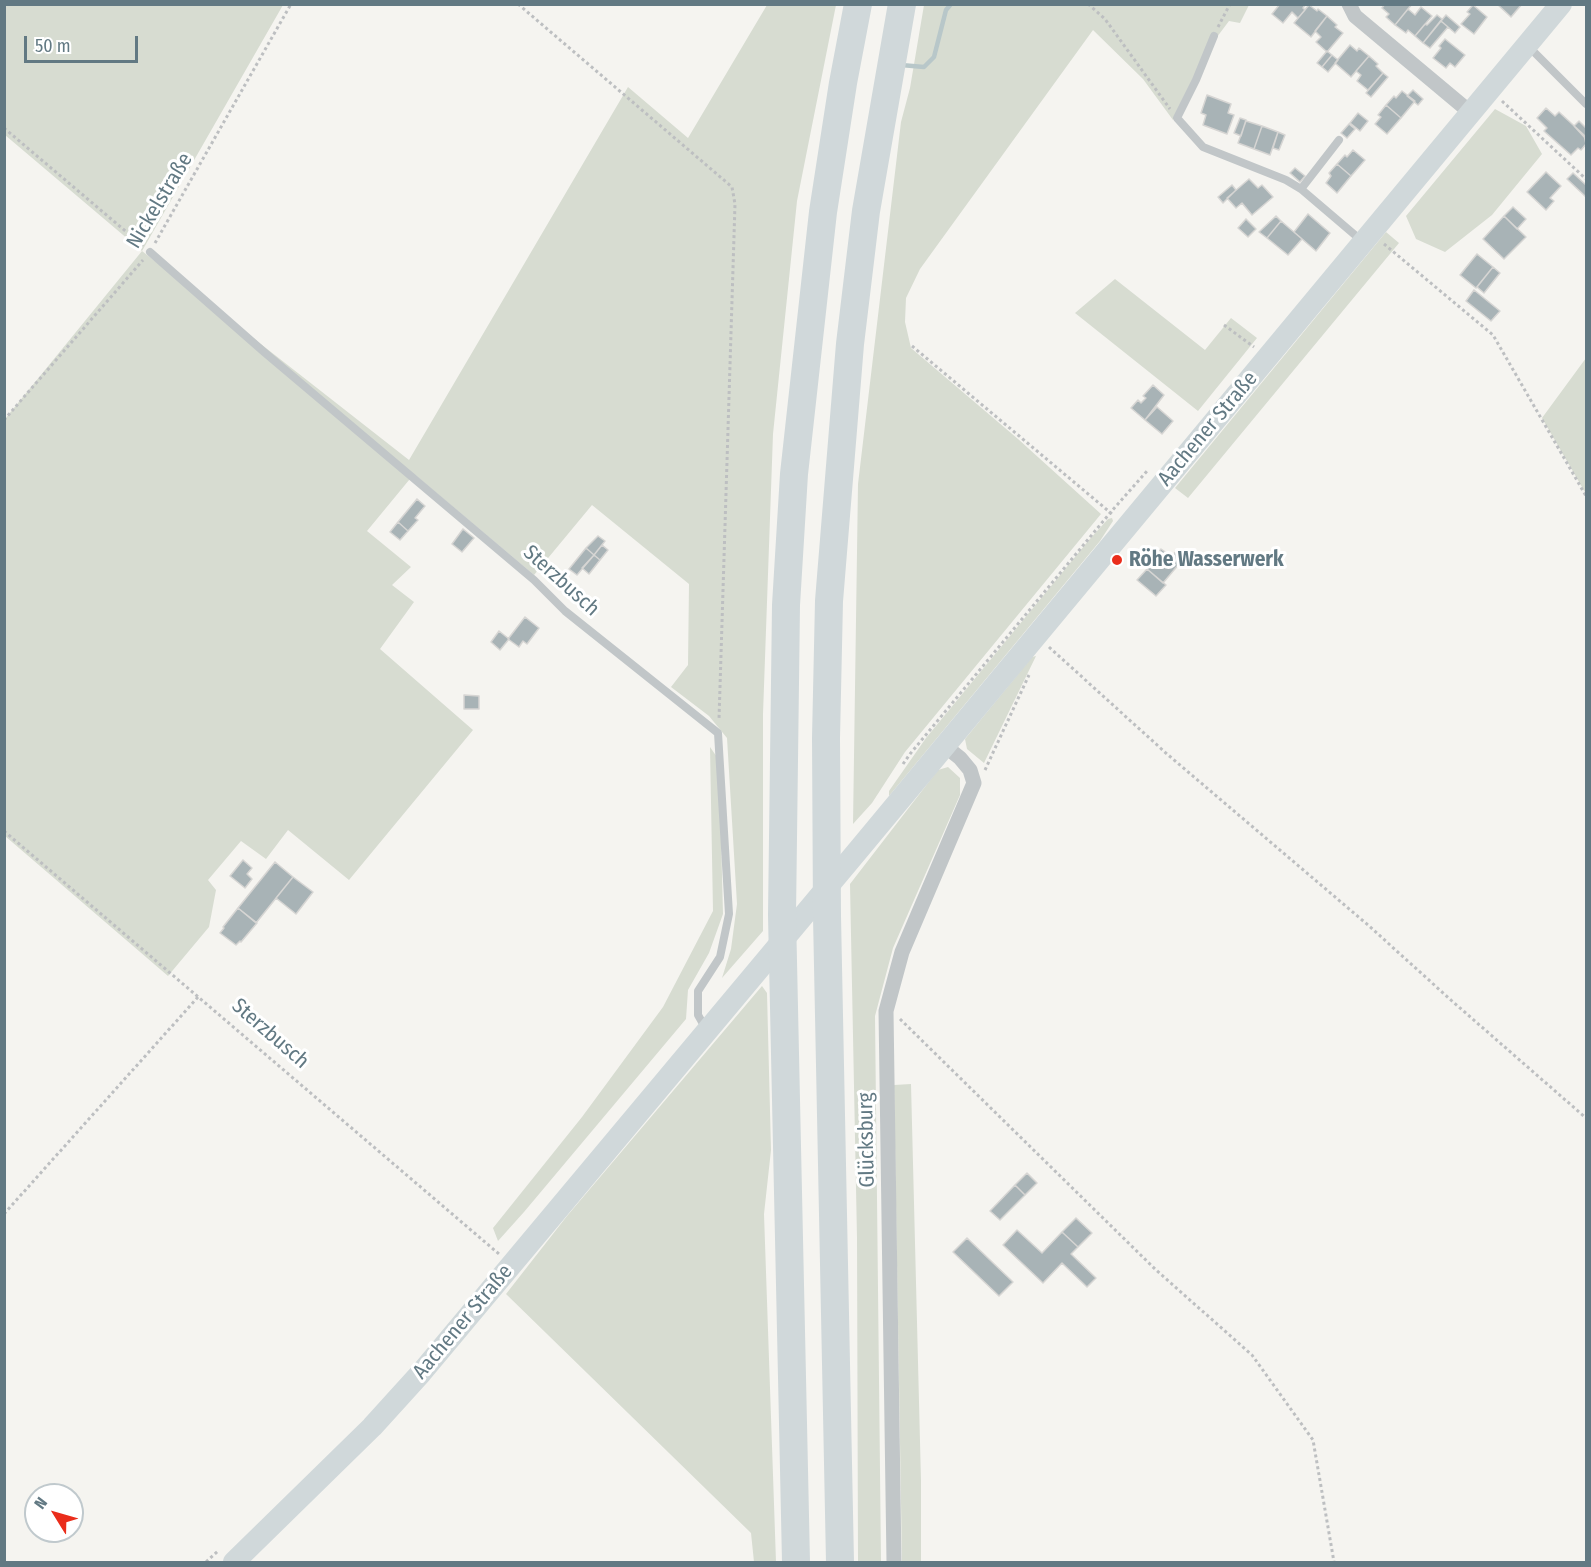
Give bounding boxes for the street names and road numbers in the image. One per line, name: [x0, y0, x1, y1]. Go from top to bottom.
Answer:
street label: Nickelstraße: [122, 149, 198, 253]
street label: Aachener Straße: [1153, 367, 1263, 491]
street label: Sterzbusch: [518, 540, 604, 622]
street label: Sterzbusch: [226, 994, 314, 1074]
street label: Glücksburg: [854, 1092, 880, 1188]
street label: Aachener Straße: [408, 1260, 518, 1384]

